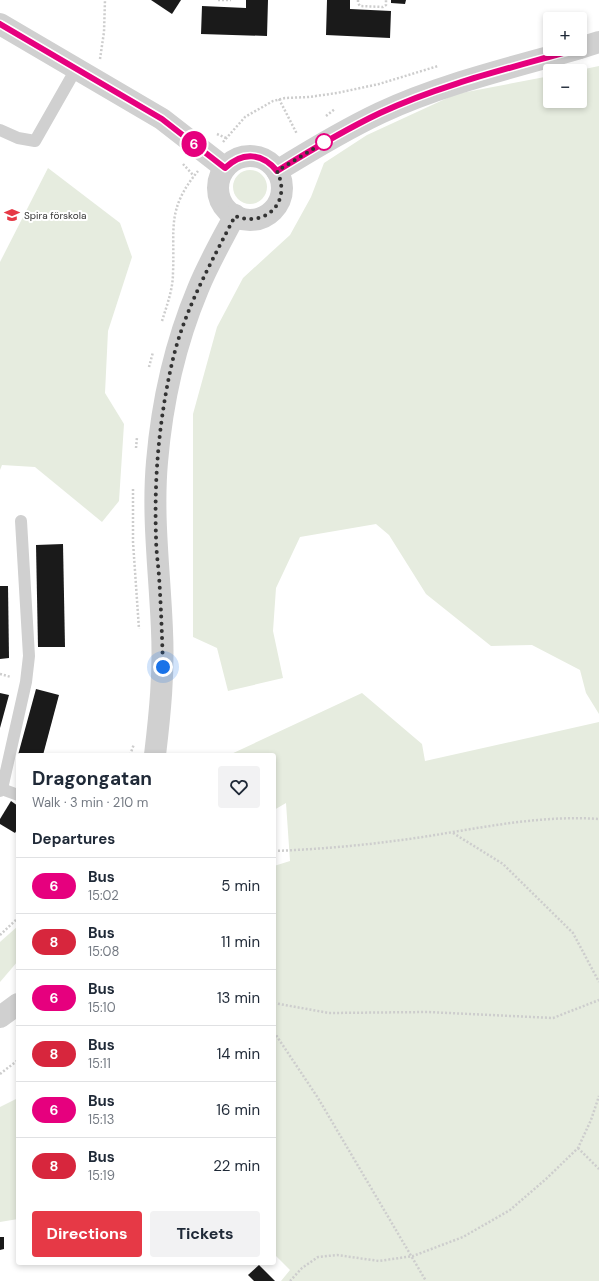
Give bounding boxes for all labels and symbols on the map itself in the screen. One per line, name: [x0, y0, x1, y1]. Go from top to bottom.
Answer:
line badge: 6: [181, 131, 207, 157]
unlabelled marker: [315, 133, 333, 151]
school or university icon: Spira förskola: [3, 206, 21, 224]
place label: Spira förskola: [24, 209, 86, 222]
your location: [153, 657, 173, 677]

